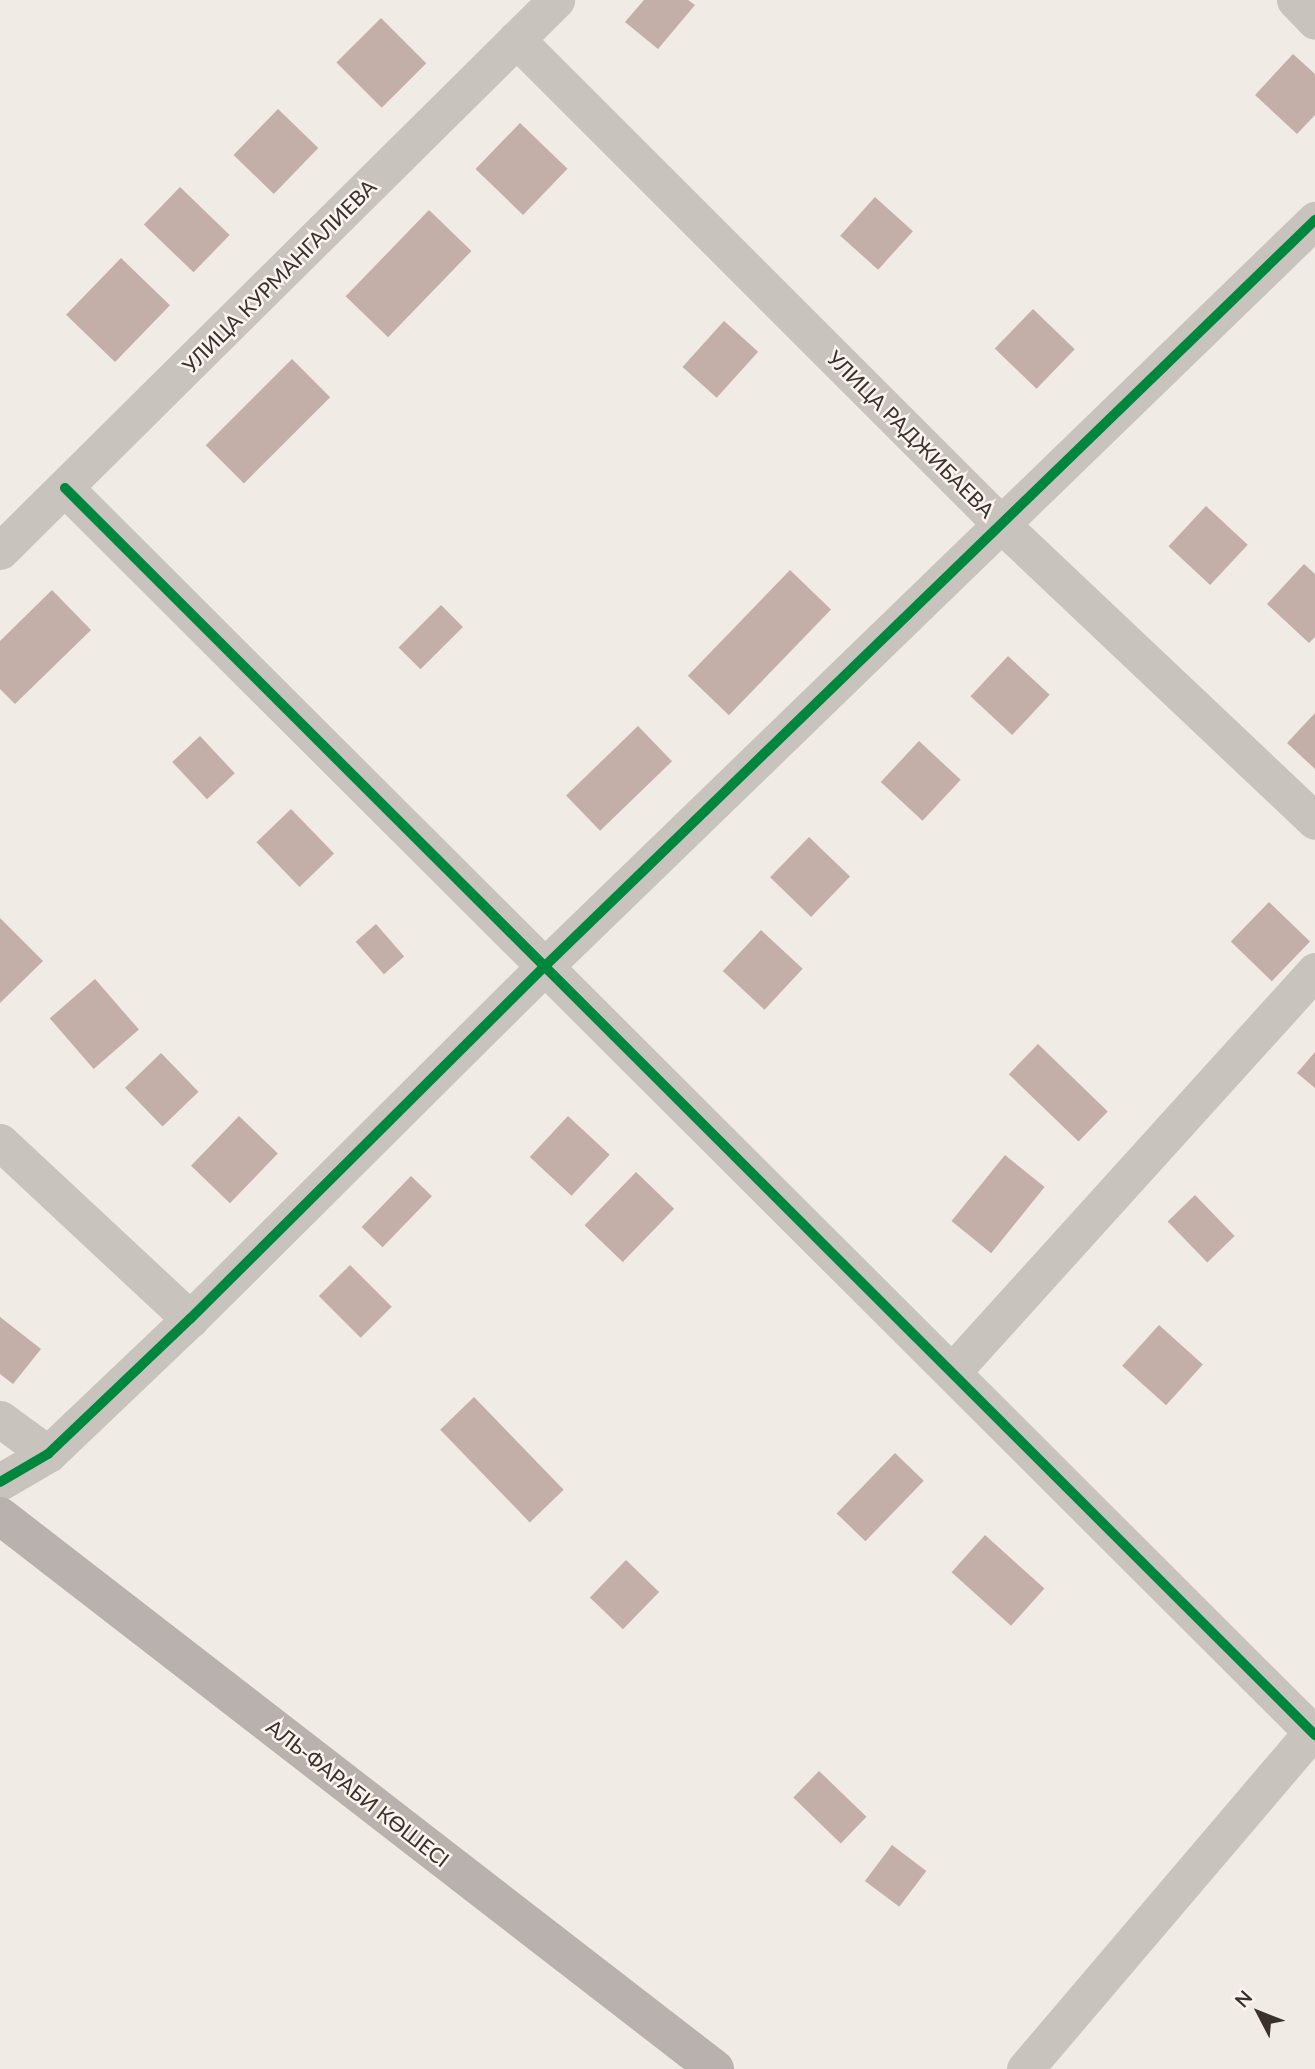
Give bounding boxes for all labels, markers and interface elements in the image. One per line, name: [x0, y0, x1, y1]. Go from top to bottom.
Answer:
street label: УЛИЦА КУРМАНГАЛИЕВА: [177, 174, 381, 378]
street label: УЛИЦА РАДЖИБАЕВА: [822, 345, 1000, 523]
street label: АЛЬ-ФАРАБИ КӨШЕСІ: [262, 1714, 454, 1872]
north arrow: [1224, 1978, 1294, 2048]
text: N: [1230, 1985, 1256, 2012]

